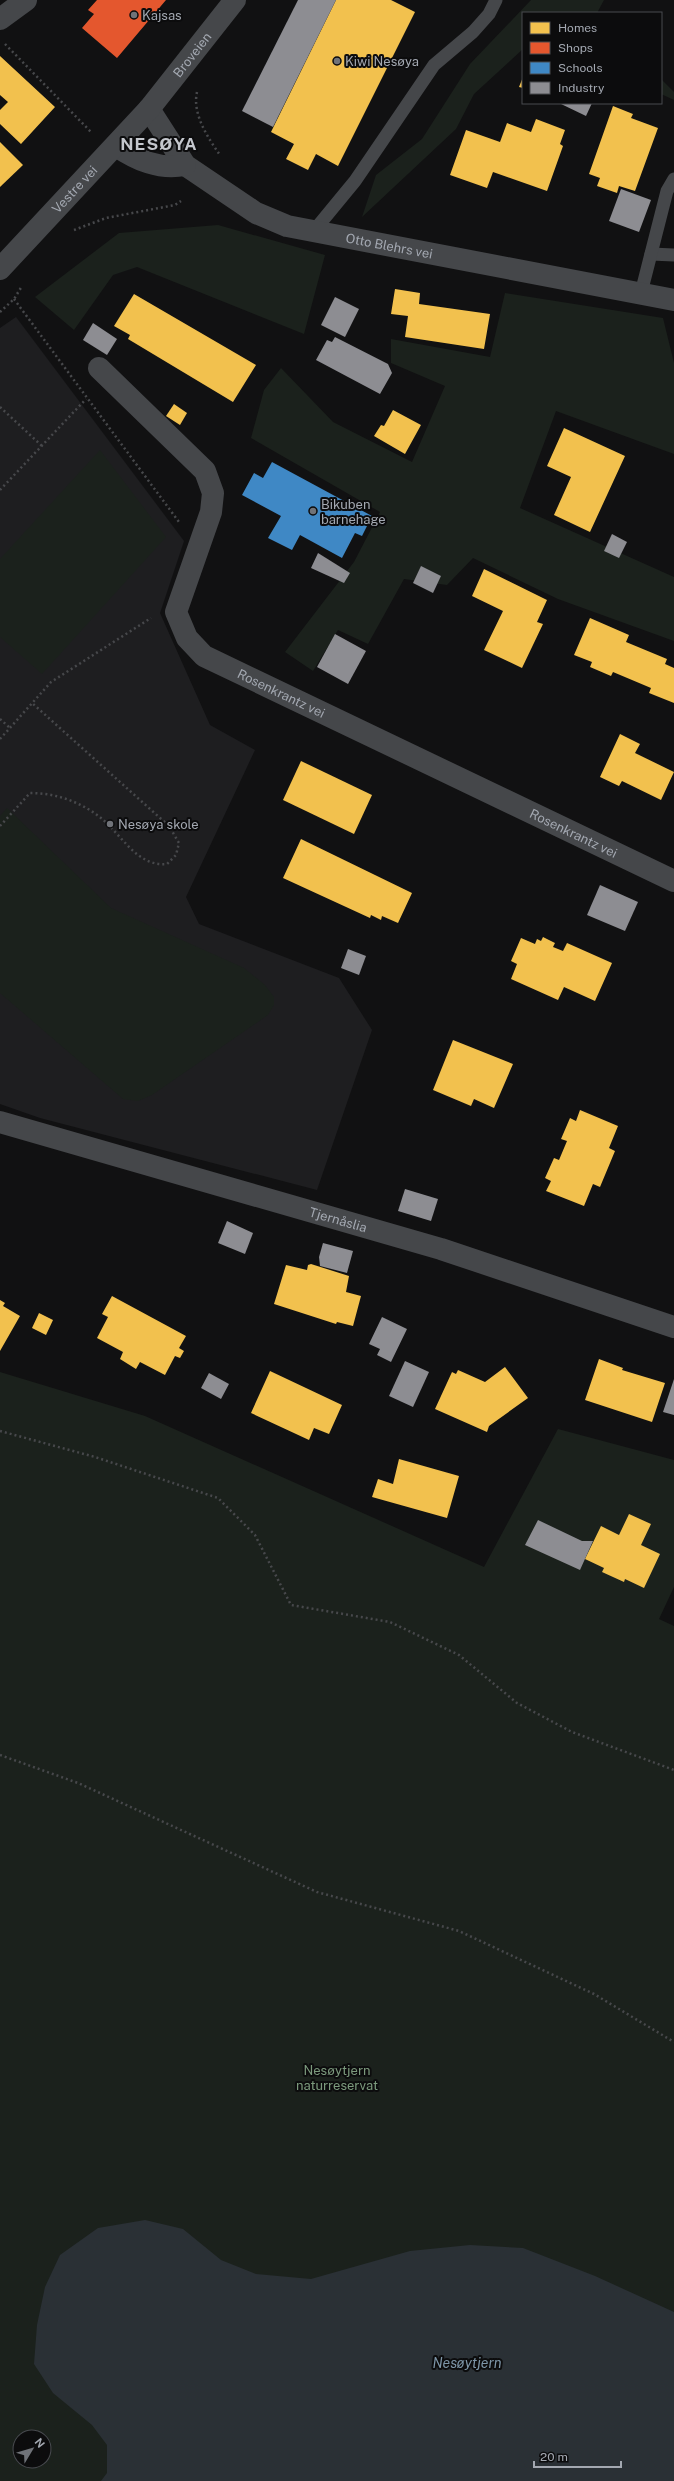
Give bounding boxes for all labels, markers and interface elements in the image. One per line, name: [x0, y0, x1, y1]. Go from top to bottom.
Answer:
place label: Kajsas: [142, 8, 182, 23]
marker: Kajsas: [129, 10, 139, 20]
legend: [522, 12, 662, 104]
text: Homes: [558, 21, 597, 35]
street label: Broveien: [170, 29, 215, 80]
text: Shops: [558, 41, 593, 55]
place label: Kiwi Nesøya: [345, 54, 419, 69]
marker: Kiwi Nesøya: [332, 56, 342, 66]
text: Schools: [558, 61, 603, 75]
text: Industry: [558, 81, 605, 95]
district label: NESØYA: [120, 134, 198, 154]
street label: Vestre vei: [49, 163, 100, 216]
street label: Otto Blehrs vei: [344, 230, 434, 262]
place label: Bikuben barnehage: [321, 497, 386, 527]
marker: Bikuben barnehage: [308, 506, 318, 516]
street label: Rosenkrantz vei: [235, 666, 327, 721]
street label: Rosenkrantz vei: [527, 806, 620, 861]
place label: Nesøya skole: [118, 817, 199, 832]
marker: Nesøya skole: [105, 819, 115, 829]
street label: Tjernåslia: [308, 1204, 369, 1235]
park label: Nesøytjern naturreservat: [296, 2063, 378, 2093]
water label: Nesøytjern: [432, 2355, 502, 2371]
north arrow: [12, 2429, 52, 2469]
text: N: [33, 2436, 47, 2450]
scale bar: [534, 2443, 621, 2469]
text: 20 m: [540, 2450, 568, 2464]

